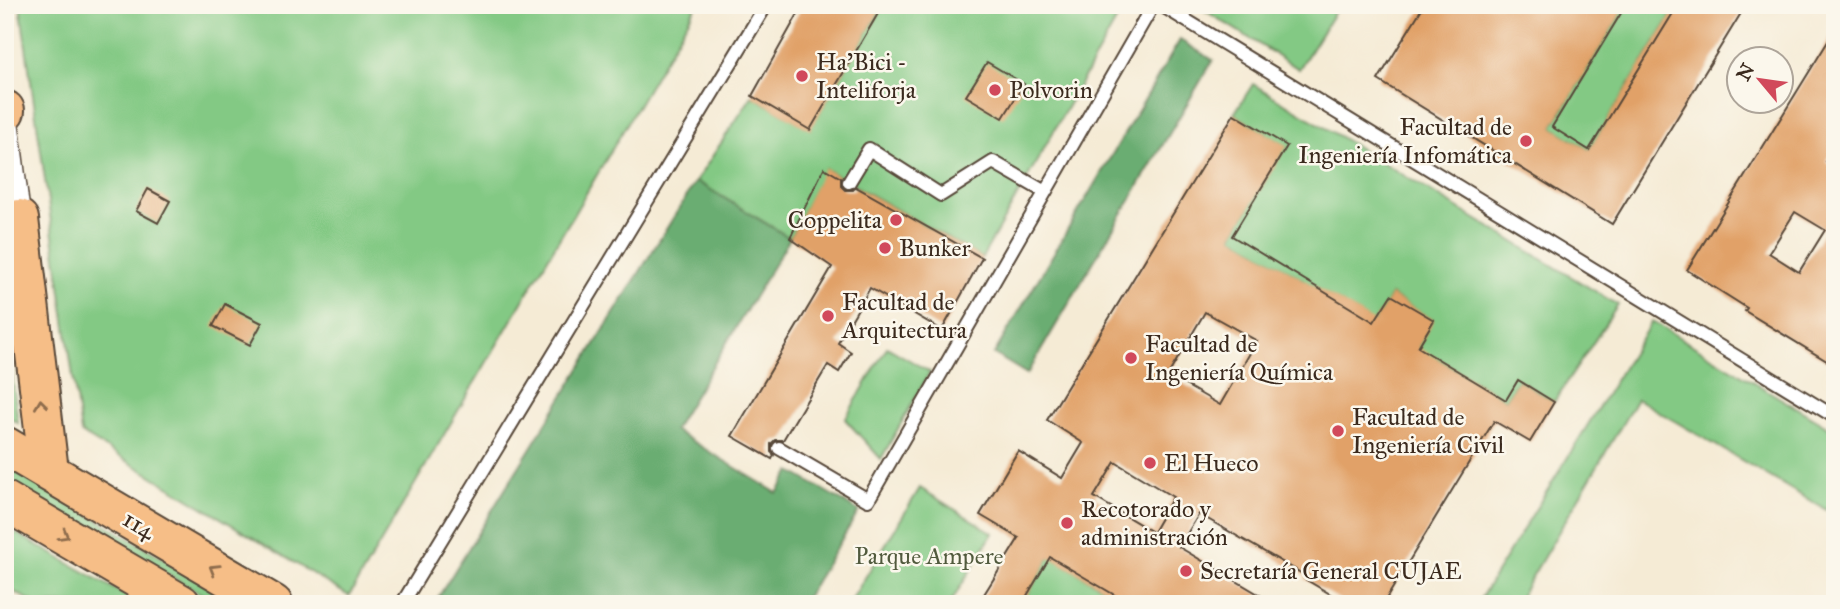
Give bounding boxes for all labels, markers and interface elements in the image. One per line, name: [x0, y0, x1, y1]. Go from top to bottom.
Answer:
north arrow: [1724, 46, 1794, 116]
place label: Ha'Bici - Inteliforja: [816, 47, 917, 105]
text: N: [1732, 59, 1760, 85]
marker: Ha'Bici - Inteliforja: [794, 68, 810, 84]
place label: Polvorin: [1009, 75, 1093, 105]
marker: Polvorin: [987, 82, 1003, 98]
place label: Facultad de Ingeniería Infomática: [1298, 112, 1513, 170]
marker: Facultad de Ingeniería Infomática: [1518, 133, 1534, 149]
place label: Coppelita: [788, 205, 883, 235]
marker: Coppelita: [888, 212, 904, 228]
place label: Bunker: [899, 233, 971, 263]
marker: Bunker: [877, 240, 893, 256]
place label: Facultad de Arquitectura: [841, 287, 968, 345]
marker: Facultad de Arquitectura: [820, 308, 836, 324]
place label: Facultad de Ingeniería Química: [1145, 329, 1334, 387]
marker: Facultad de Ingeniería Química: [1123, 350, 1139, 366]
one-way arrow: [33, 398, 48, 409]
place label: Facultad de Ingeniería Civil: [1352, 402, 1505, 460]
marker: Facultad de Ingeniería Civil: [1330, 423, 1346, 439]
place label: El Hueco: [1164, 448, 1259, 478]
marker: El Hueco: [1142, 455, 1158, 471]
place label: Recotorado y administración: [1081, 494, 1228, 552]
street label: 114: [117, 504, 161, 547]
marker: Recotorado y administración: [1059, 515, 1075, 531]
one-way arrow: [57, 527, 70, 540]
park label: Parque Ampere: [855, 541, 1003, 571]
place label: Secretaría General CUJAE: [1200, 556, 1462, 586]
marker: Secretaría General CUJAE: [1178, 563, 1194, 579]
one-way arrow: [209, 564, 222, 577]

